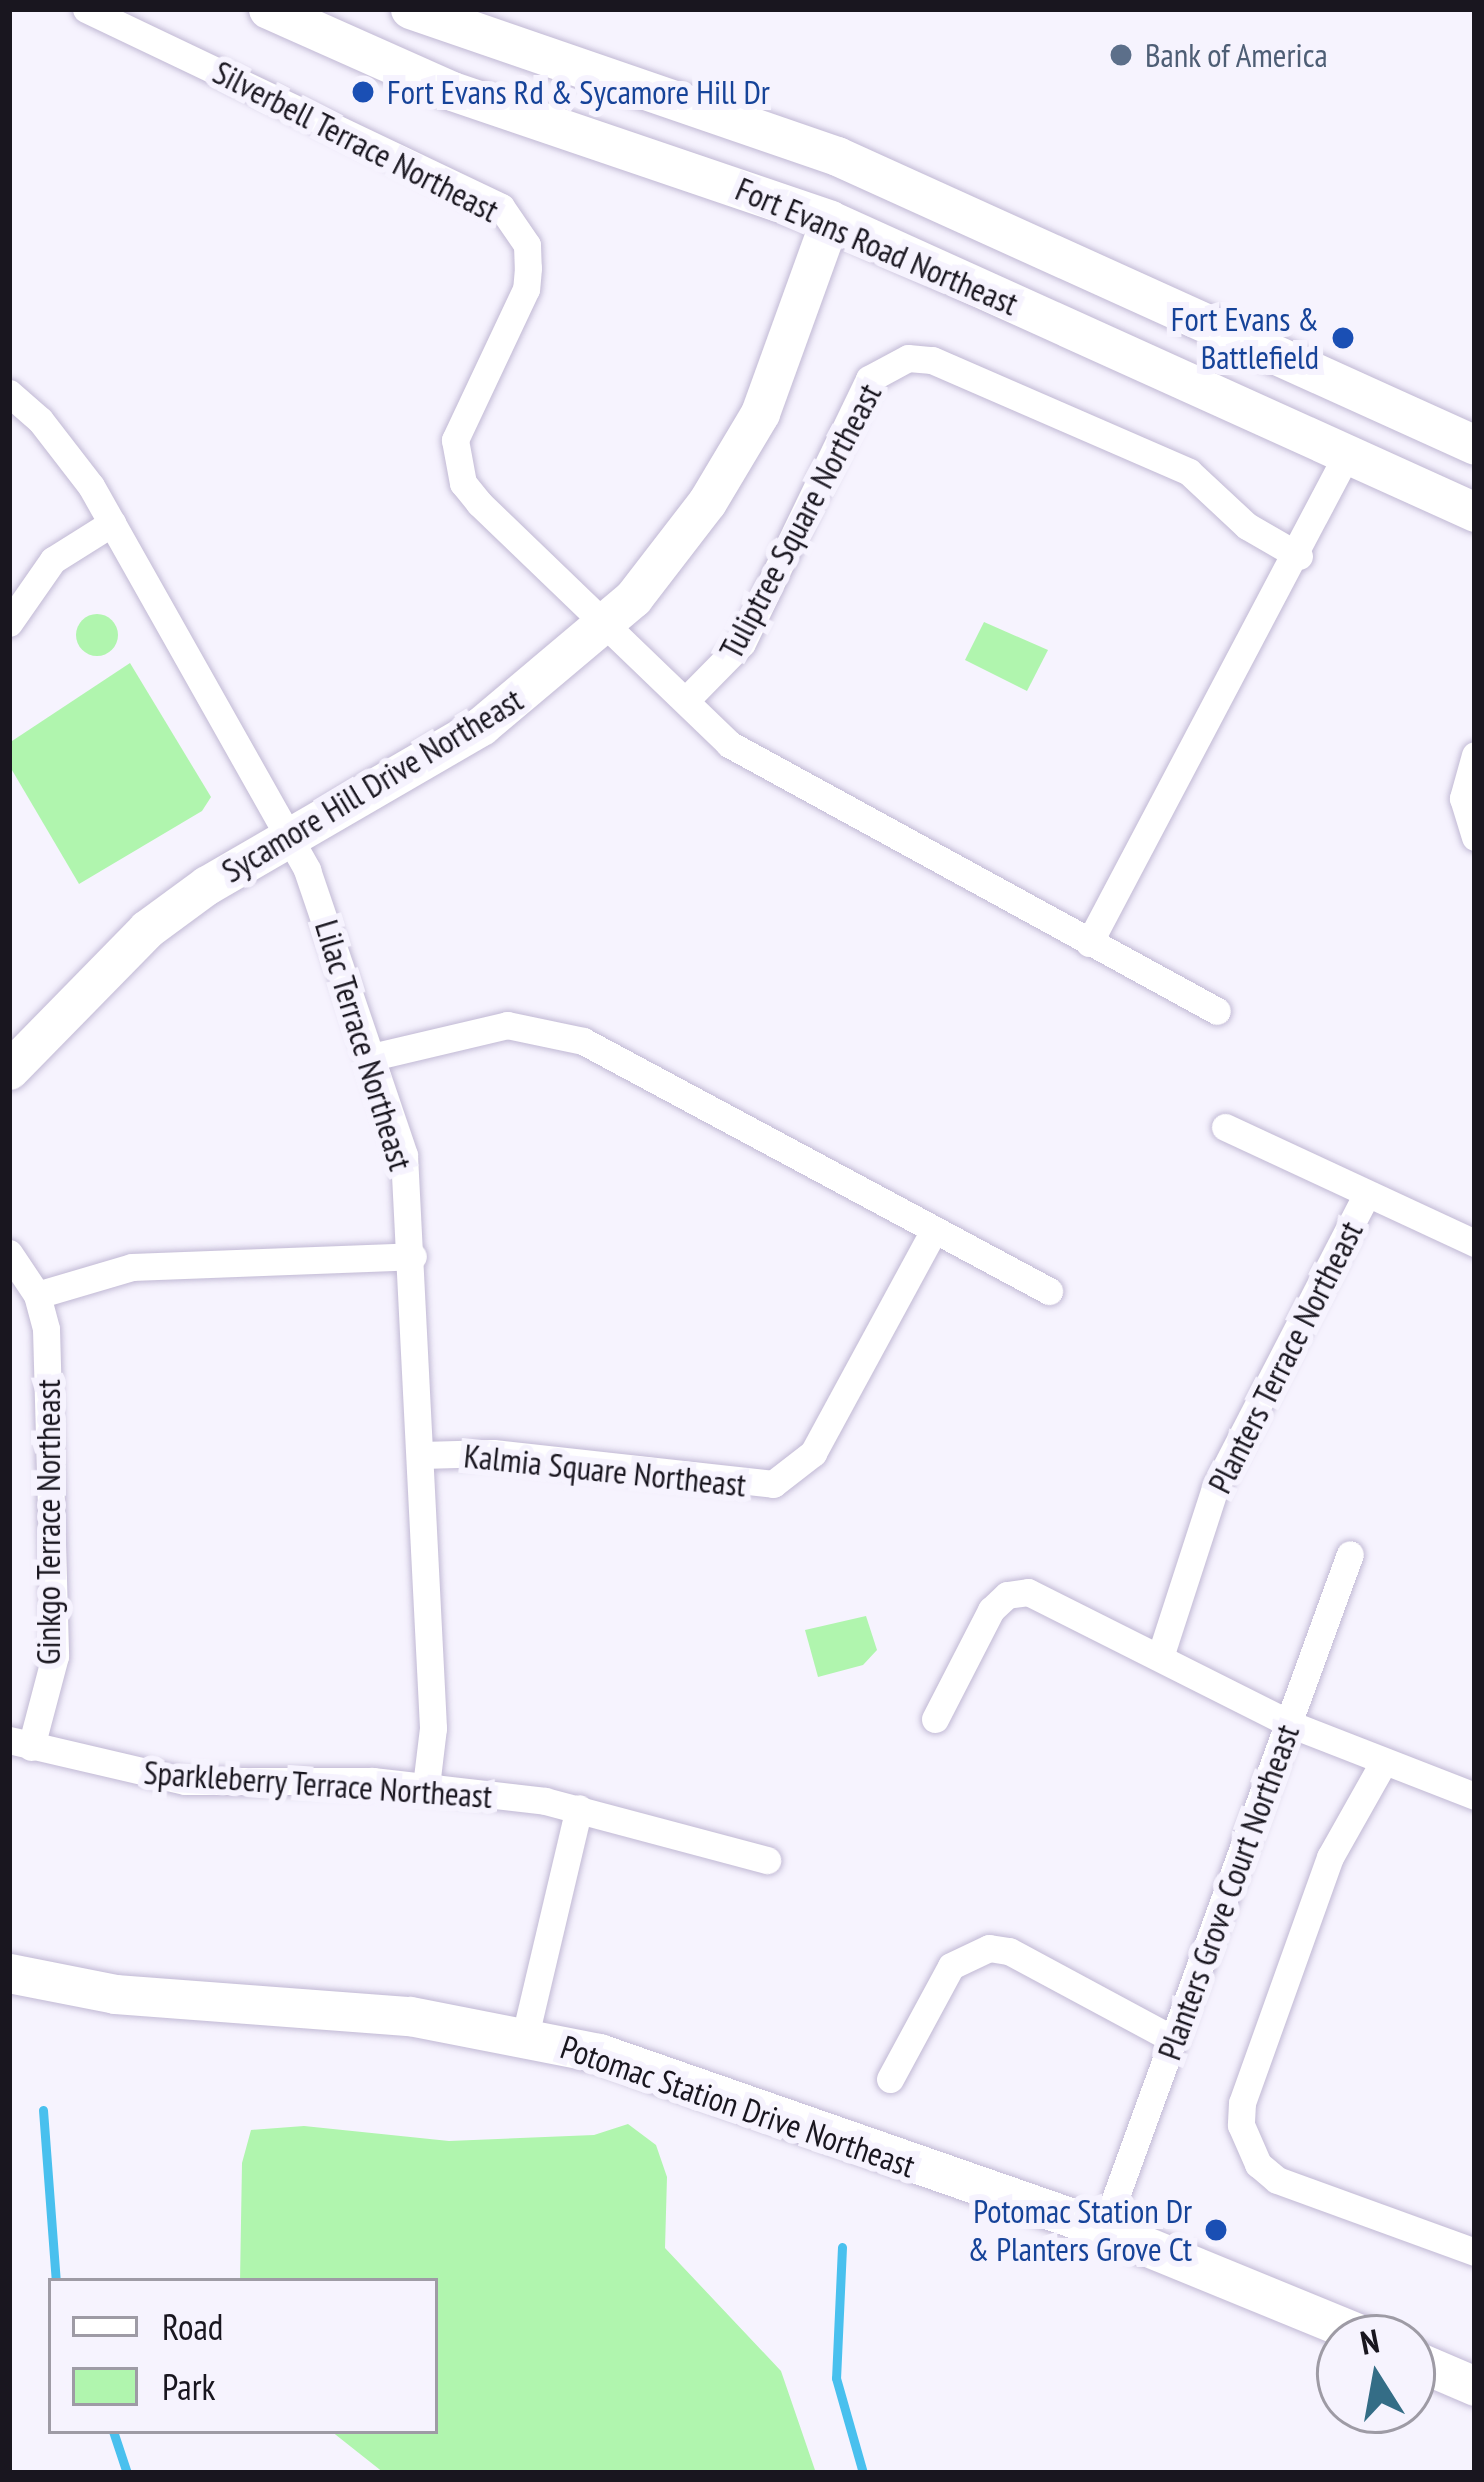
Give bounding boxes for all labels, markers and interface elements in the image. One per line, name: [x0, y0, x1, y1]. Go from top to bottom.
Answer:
place label: Bank of America: [1145, 35, 1329, 75]
marker: Bank of America: [1108, 42, 1134, 68]
street label: Silverbell Terrace Northeast: [207, 52, 505, 230]
place label: Fort Evans Rd & Sycamore Hill Dr: [387, 72, 770, 112]
marker: Fort Evans Rd & Sycamore Hill Dr: [350, 79, 376, 105]
street label: Fort Evans Road Northeast: [730, 169, 1024, 323]
place label: Fort Evans & Battlefield: [1171, 299, 1319, 377]
marker: Fort Evans & Battlefield: [1330, 325, 1356, 351]
street label: Tuliptree Square Northeast: [711, 377, 889, 665]
street label: Sycamore Hill Drive Northeast: [215, 680, 529, 890]
street label: Lilac Terrace Northeast: [307, 914, 421, 1176]
street label: Planters Terrace Northeast: [1199, 1214, 1371, 1500]
street label: Ginkgo Terrace Northeast: [28, 1379, 68, 1665]
street label: Kalmia Square Northeast: [462, 1435, 748, 1505]
street label: Planters Grove Court Northeast: [1149, 1719, 1307, 2065]
street label: Sparkleberry Terrace Northeast: [142, 1752, 494, 1816]
street label: Potomac Station Drive Northeast: [555, 2027, 921, 2185]
place label: Potomac Station Dr & Planters Grove Ct: [968, 2191, 1192, 2269]
marker: Potomac Station Dr & Planters Grove Ct: [1203, 2217, 1229, 2243]
legend: [48, 2278, 438, 2434]
text: Road: [162, 2303, 223, 2350]
north arrow: [1316, 2314, 1436, 2434]
text: N: [1357, 2318, 1382, 2364]
text: Park: [162, 2363, 216, 2410]

